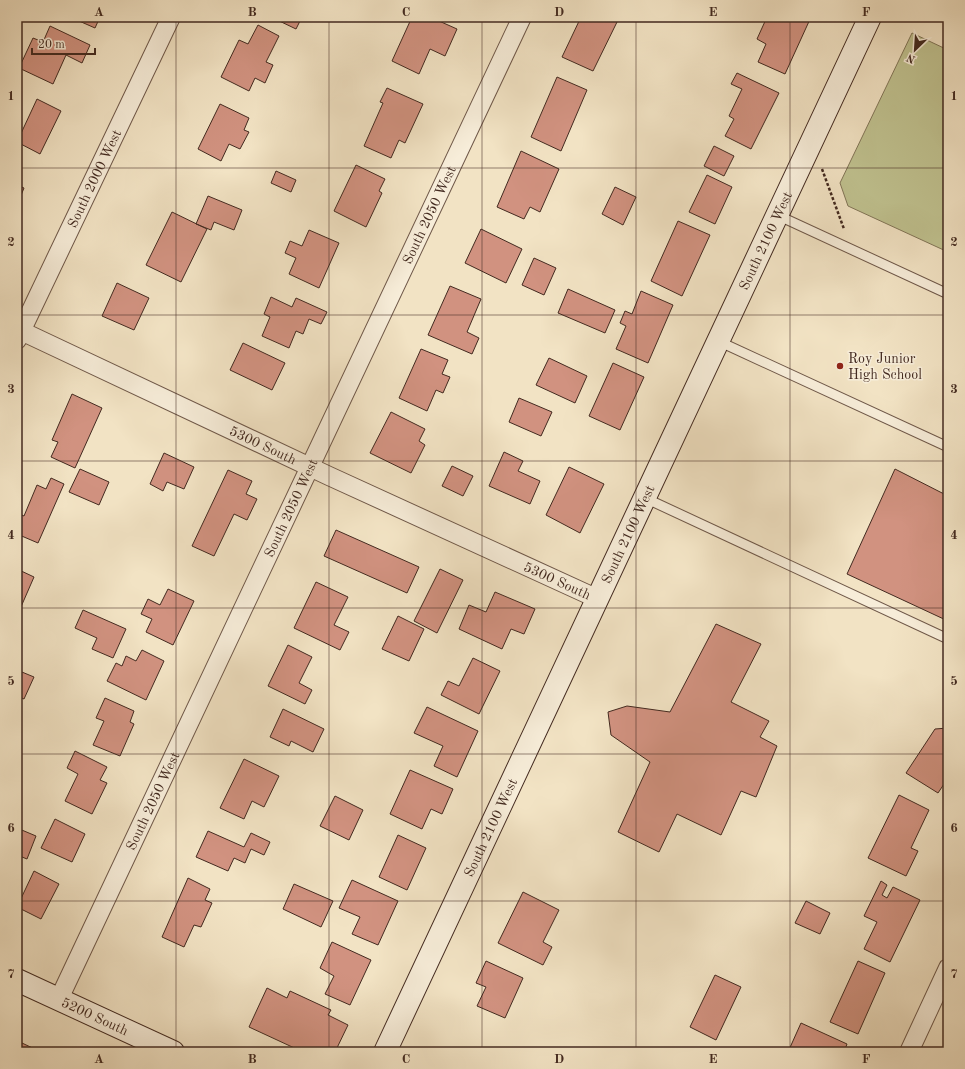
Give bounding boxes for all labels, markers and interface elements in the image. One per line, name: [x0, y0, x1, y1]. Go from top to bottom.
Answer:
text: A: [94, 6, 104, 19]
text: B: [247, 6, 257, 19]
text: C: [402, 6, 410, 19]
text: D: [554, 6, 564, 19]
text: E: [709, 6, 718, 19]
text: F: [862, 6, 871, 19]
scale bar: [32, 30, 95, 56]
north arrow: [895, 30, 935, 70]
text: 20 m: [38, 39, 65, 51]
text: N: [905, 51, 918, 64]
text: 1: [7, 90, 15, 103]
text: 1: [950, 90, 958, 103]
street label: South 2000 West: [66, 127, 124, 230]
street label: South 2050 West: [400, 164, 459, 267]
street label: South 2100 West: [737, 190, 795, 293]
text: 2: [7, 236, 15, 249]
text: 2: [950, 236, 958, 249]
place label: Roy Junior High School: [848, 352, 922, 382]
marker: Roy Junior High School: [835, 361, 845, 371]
text: 3: [7, 383, 15, 396]
text: 3: [950, 383, 958, 396]
street label: 5300 South: [227, 424, 299, 468]
street label: South 2050 West: [262, 457, 321, 560]
street label: South 2100 West: [600, 483, 658, 586]
text: 4: [7, 529, 15, 542]
text: 4: [950, 529, 958, 542]
street label: 5300 South: [521, 560, 593, 603]
text: 5: [7, 675, 15, 688]
text: 5: [950, 675, 958, 688]
street label: South 2050 West: [124, 750, 182, 853]
street label: South 2100 West: [462, 776, 520, 879]
text: 6: [7, 822, 15, 835]
text: 6: [950, 822, 958, 835]
text: 7: [7, 968, 15, 981]
text: 7: [950, 968, 958, 981]
street label: 5200 South: [59, 995, 131, 1039]
text: A: [94, 1053, 104, 1066]
text: B: [247, 1053, 257, 1066]
text: C: [402, 1053, 410, 1066]
text: D: [554, 1053, 564, 1066]
text: E: [709, 1053, 718, 1066]
text: F: [862, 1053, 871, 1066]

